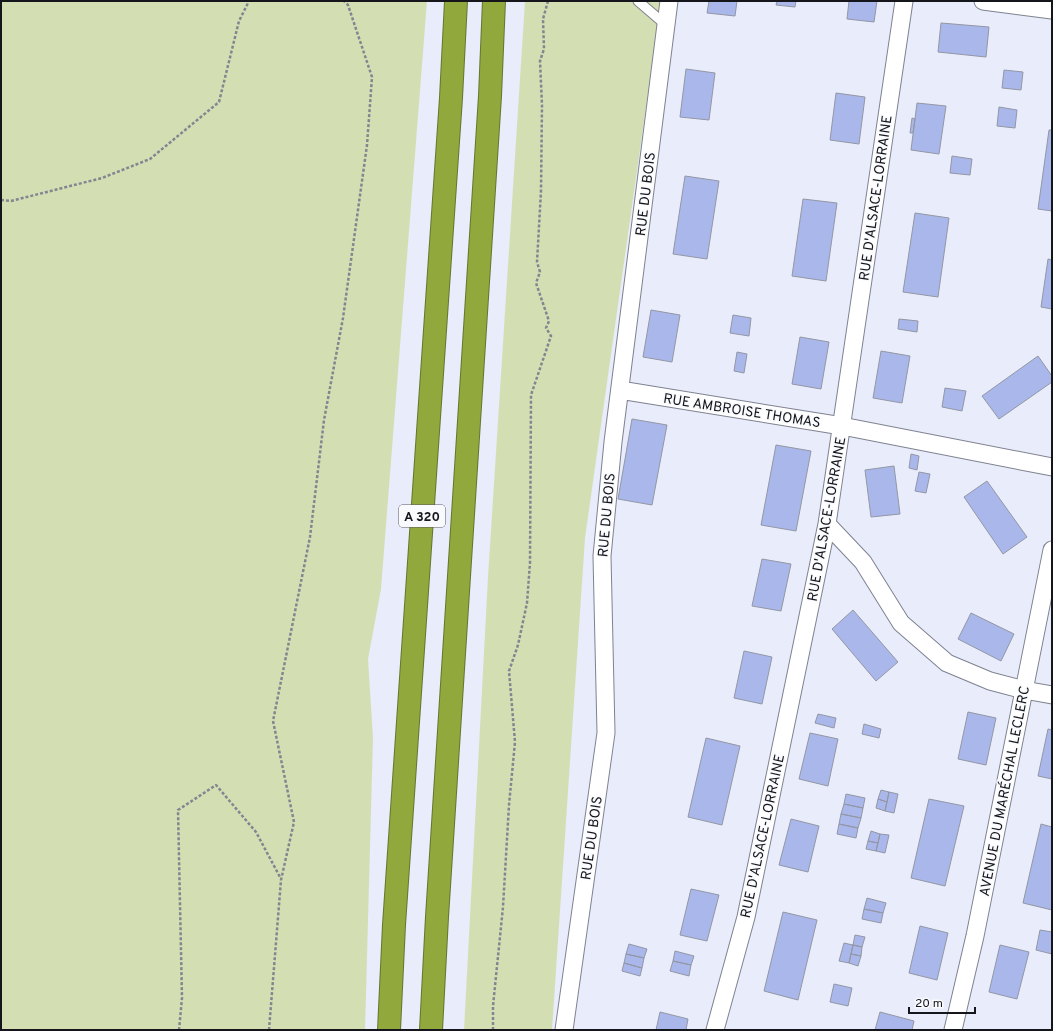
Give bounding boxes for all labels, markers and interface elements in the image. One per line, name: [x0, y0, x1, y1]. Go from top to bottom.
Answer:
street label: RUE D'ALSACE-LORRAINE: [856, 114, 897, 282]
street label: RUE DU BOIS: [633, 151, 660, 237]
street label: RUE AMBROISE THOMAS: [662, 391, 822, 432]
street label: RUE D'ALSACE-LORRAINE: [805, 436, 850, 603]
street label: RUE DU BOIS: [595, 472, 620, 558]
road number: A 320: [399, 505, 445, 527]
street label: AVENUE DU MARÉCHAL LECLERC: [976, 684, 1034, 898]
street label: RUE D'ALSACE-LORRAINE: [738, 753, 789, 920]
street label: RUE DU BOIS: [578, 795, 607, 881]
scale bar: [909, 989, 975, 1015]
text: 20 m: [915, 996, 943, 1012]

